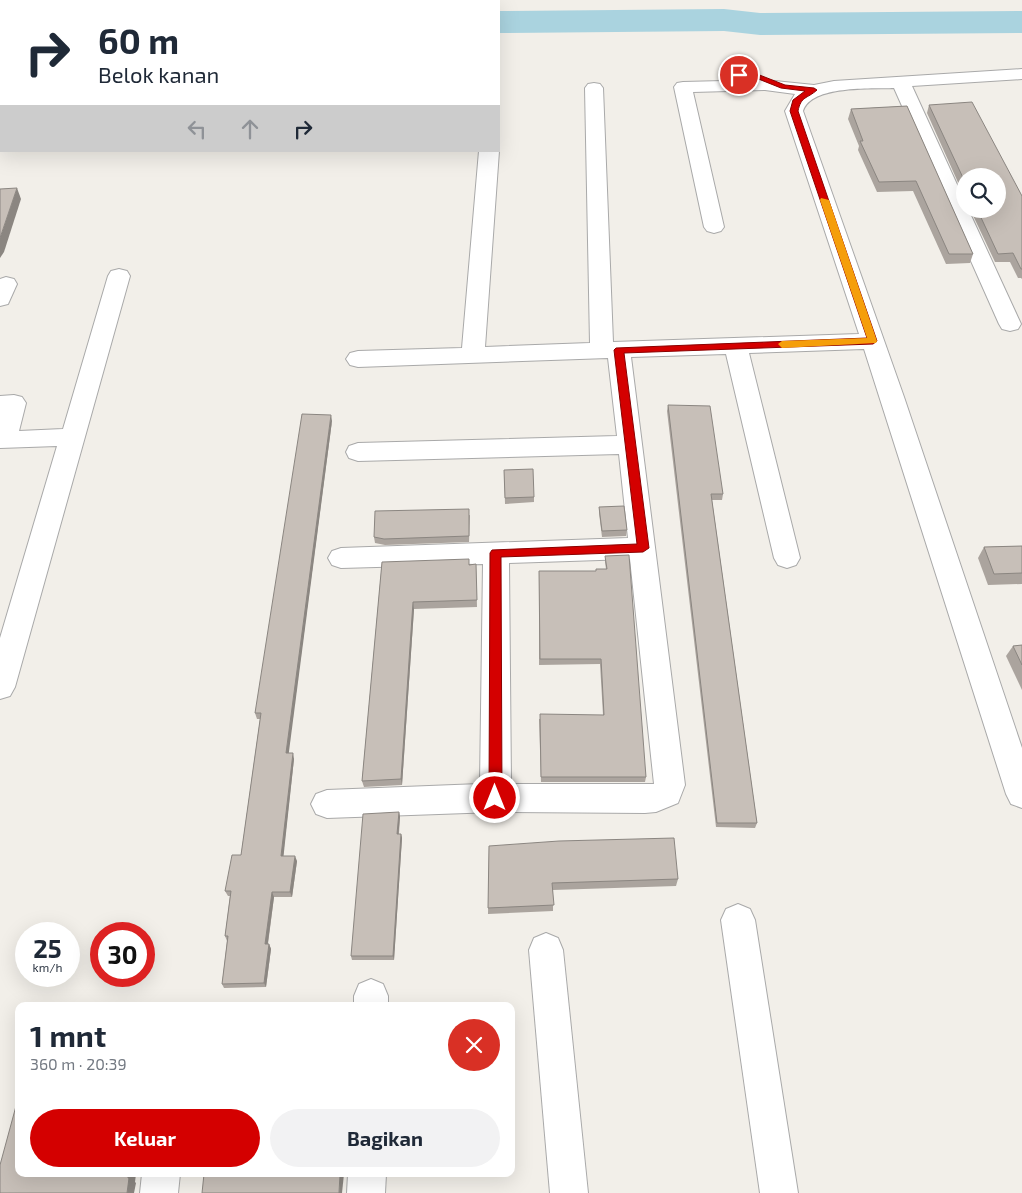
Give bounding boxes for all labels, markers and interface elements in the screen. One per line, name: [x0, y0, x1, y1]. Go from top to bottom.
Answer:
text: 60 m: [98, 19, 179, 61]
icon: right: [15, 20, 80, 85]
pin: [718, 54, 760, 96]
text: Belok kanan: [98, 61, 219, 87]
icon: arrive: [725, 61, 753, 89]
icon: left: [183, 115, 211, 143]
icon: ahead: [236, 115, 264, 143]
icon: right: [289, 115, 317, 143]
map controls: [956, 168, 1006, 218]
button: search: [956, 168, 1006, 218]
position arrow: [468, 771, 520, 823]
speed limit sign: 30: [90, 922, 155, 987]
text: 25: [33, 933, 62, 963]
text: km/h: [33, 960, 62, 974]
text: 1 mnt: [30, 1017, 106, 1053]
button: close: [448, 1019, 500, 1071]
text: 360 m · 20:39: [30, 1054, 127, 1073]
button: Keluar: [30, 1109, 260, 1167]
button: Bagikan: [270, 1109, 500, 1167]

